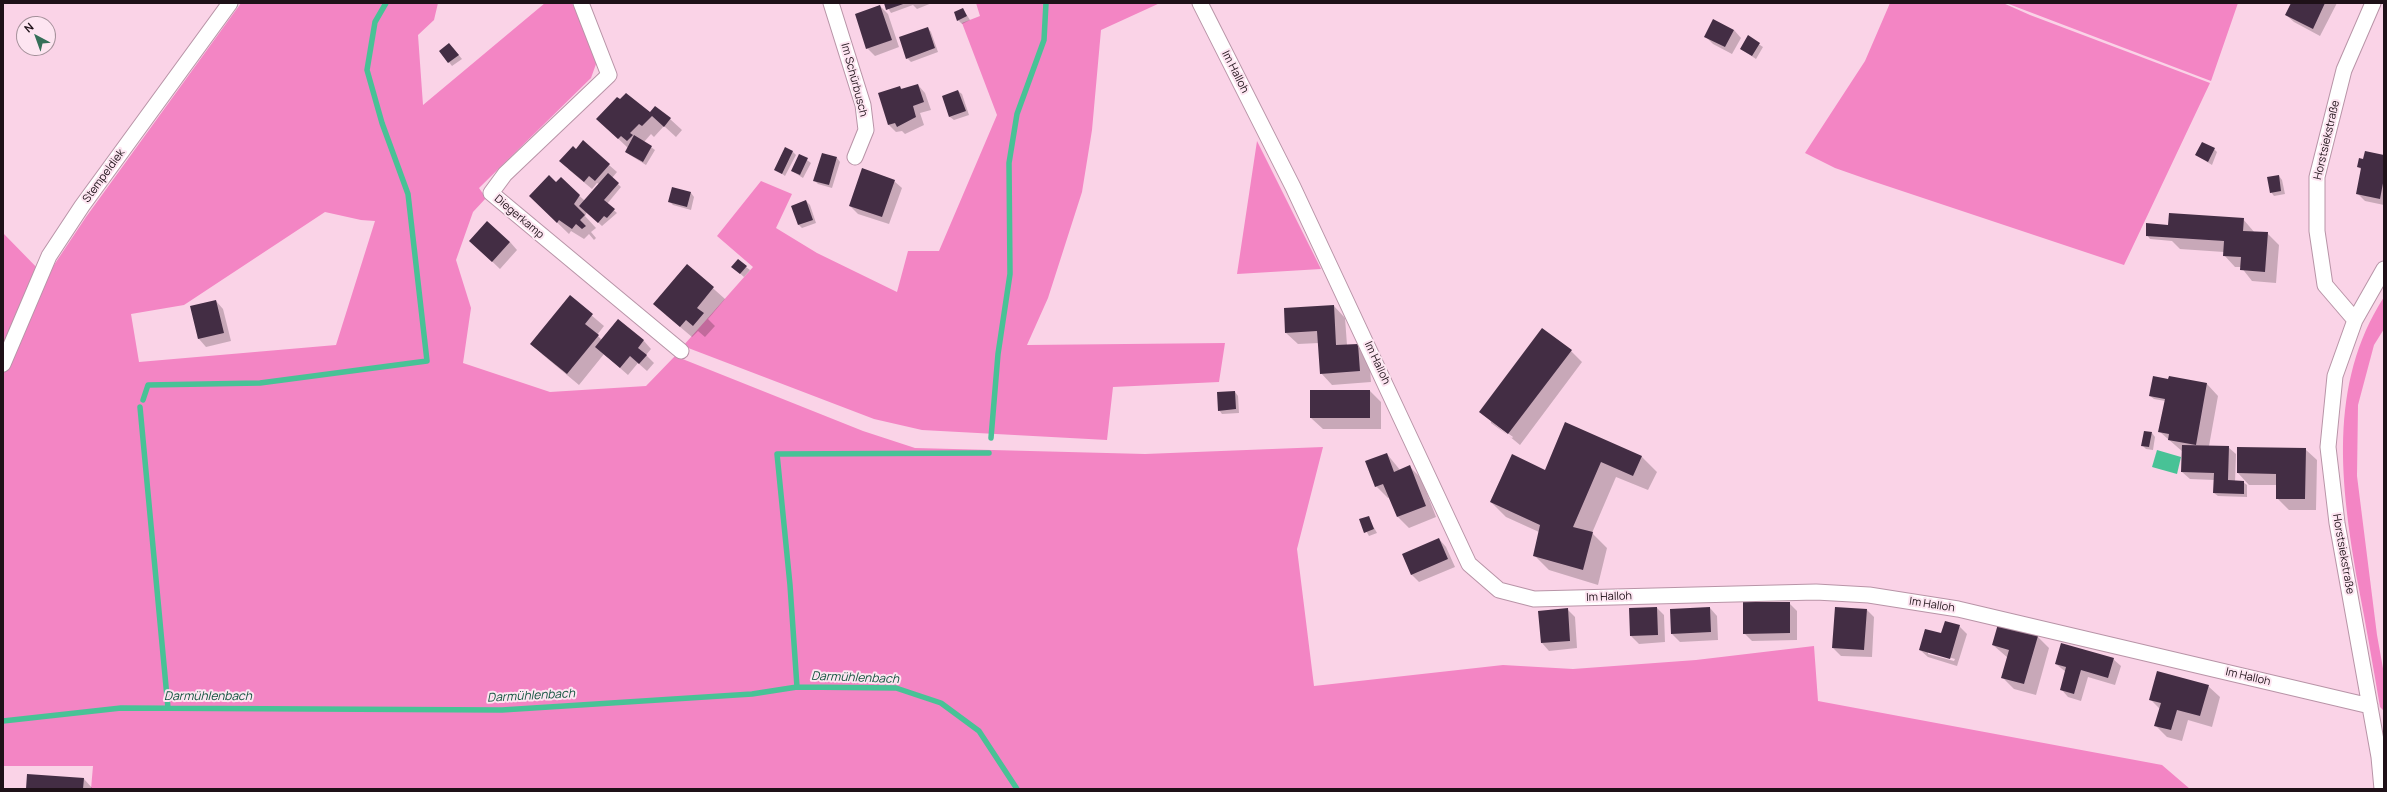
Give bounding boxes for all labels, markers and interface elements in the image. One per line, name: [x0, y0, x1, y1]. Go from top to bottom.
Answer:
north arrow: [16, 16, 56, 56]
text: N: [21, 19, 36, 36]
street label: Im Schürbusch: [838, 42, 870, 118]
street label: Im Halloh: [1219, 49, 1251, 95]
street label: Horstsiekstraße: [2311, 99, 2343, 181]
street label: Stempeldiek: [80, 147, 128, 205]
street label: Diegerkamp: [492, 192, 546, 242]
street label: Im Halloh: [1361, 339, 1393, 387]
street label: Horstsiekstraße: [2329, 513, 2357, 595]
street label: Im Halloh: [1586, 590, 1632, 604]
street label: Im Halloh: [1908, 595, 1956, 615]
street label: Im Halloh: [2224, 665, 2272, 689]
water label: Darmühlenbach: [811, 669, 899, 687]
water label: Darmühlenbach: [487, 687, 575, 705]
water label: Darmühlenbach: [164, 690, 252, 704]

